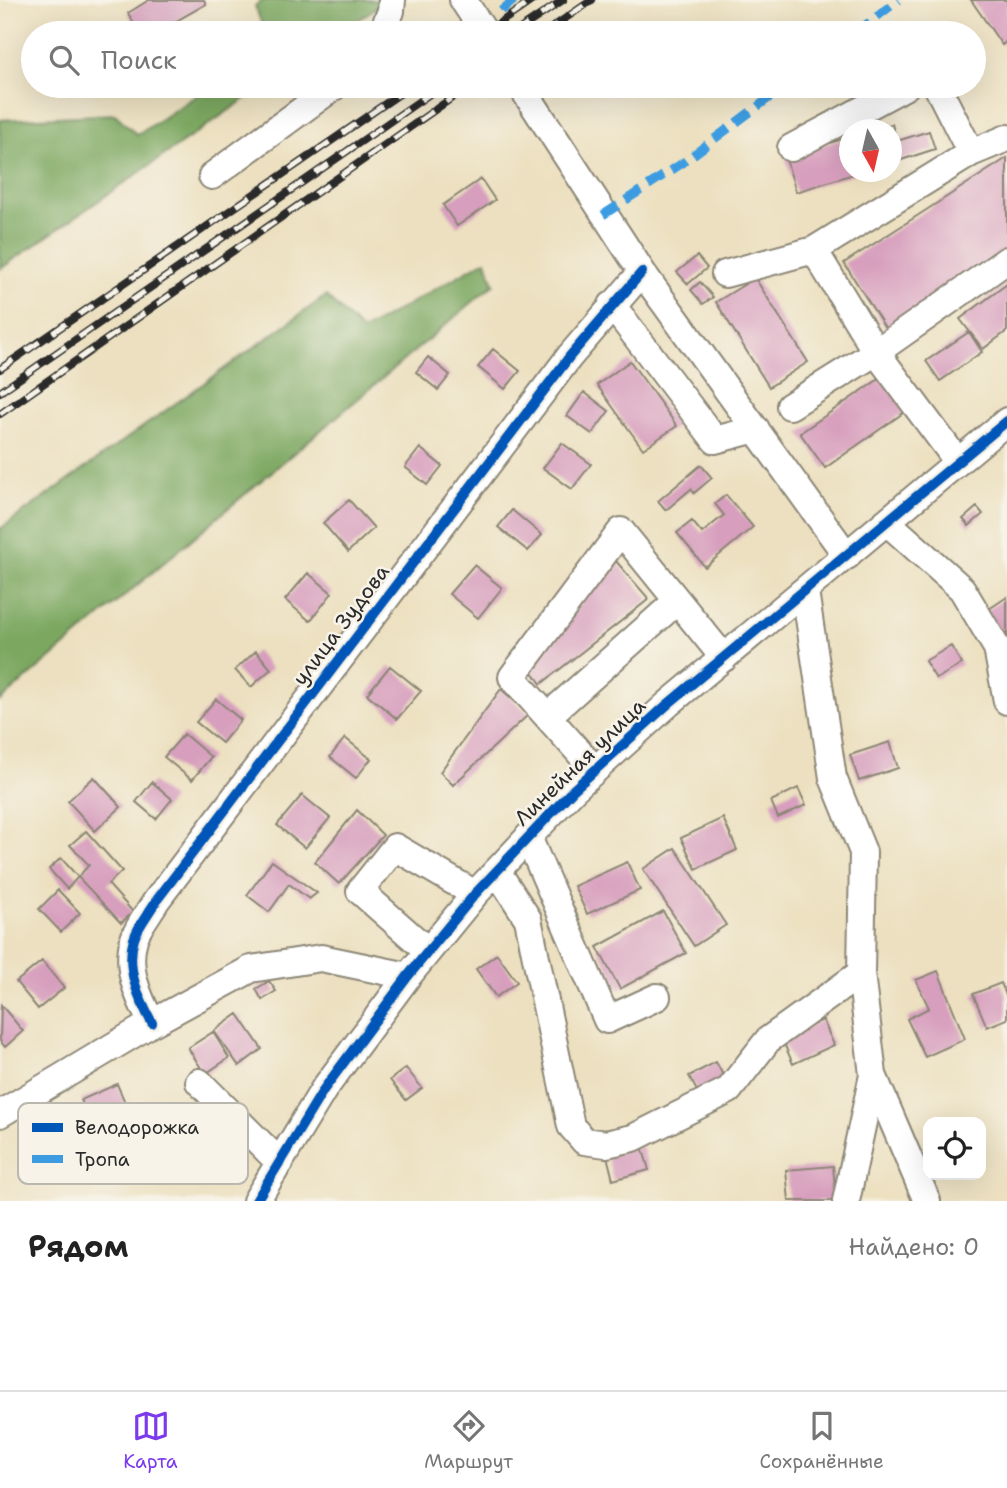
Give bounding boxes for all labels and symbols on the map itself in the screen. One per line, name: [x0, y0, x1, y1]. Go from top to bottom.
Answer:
north arrow: [839, 119, 902, 182]
street label: улица Зудова: [286, 559, 396, 691]
street label: Линейная улица: [508, 692, 652, 832]
legend: [18, 1103, 248, 1184]
text: Велодорожка: [75, 1115, 199, 1140]
text: Тропа: [75, 1147, 130, 1172]

